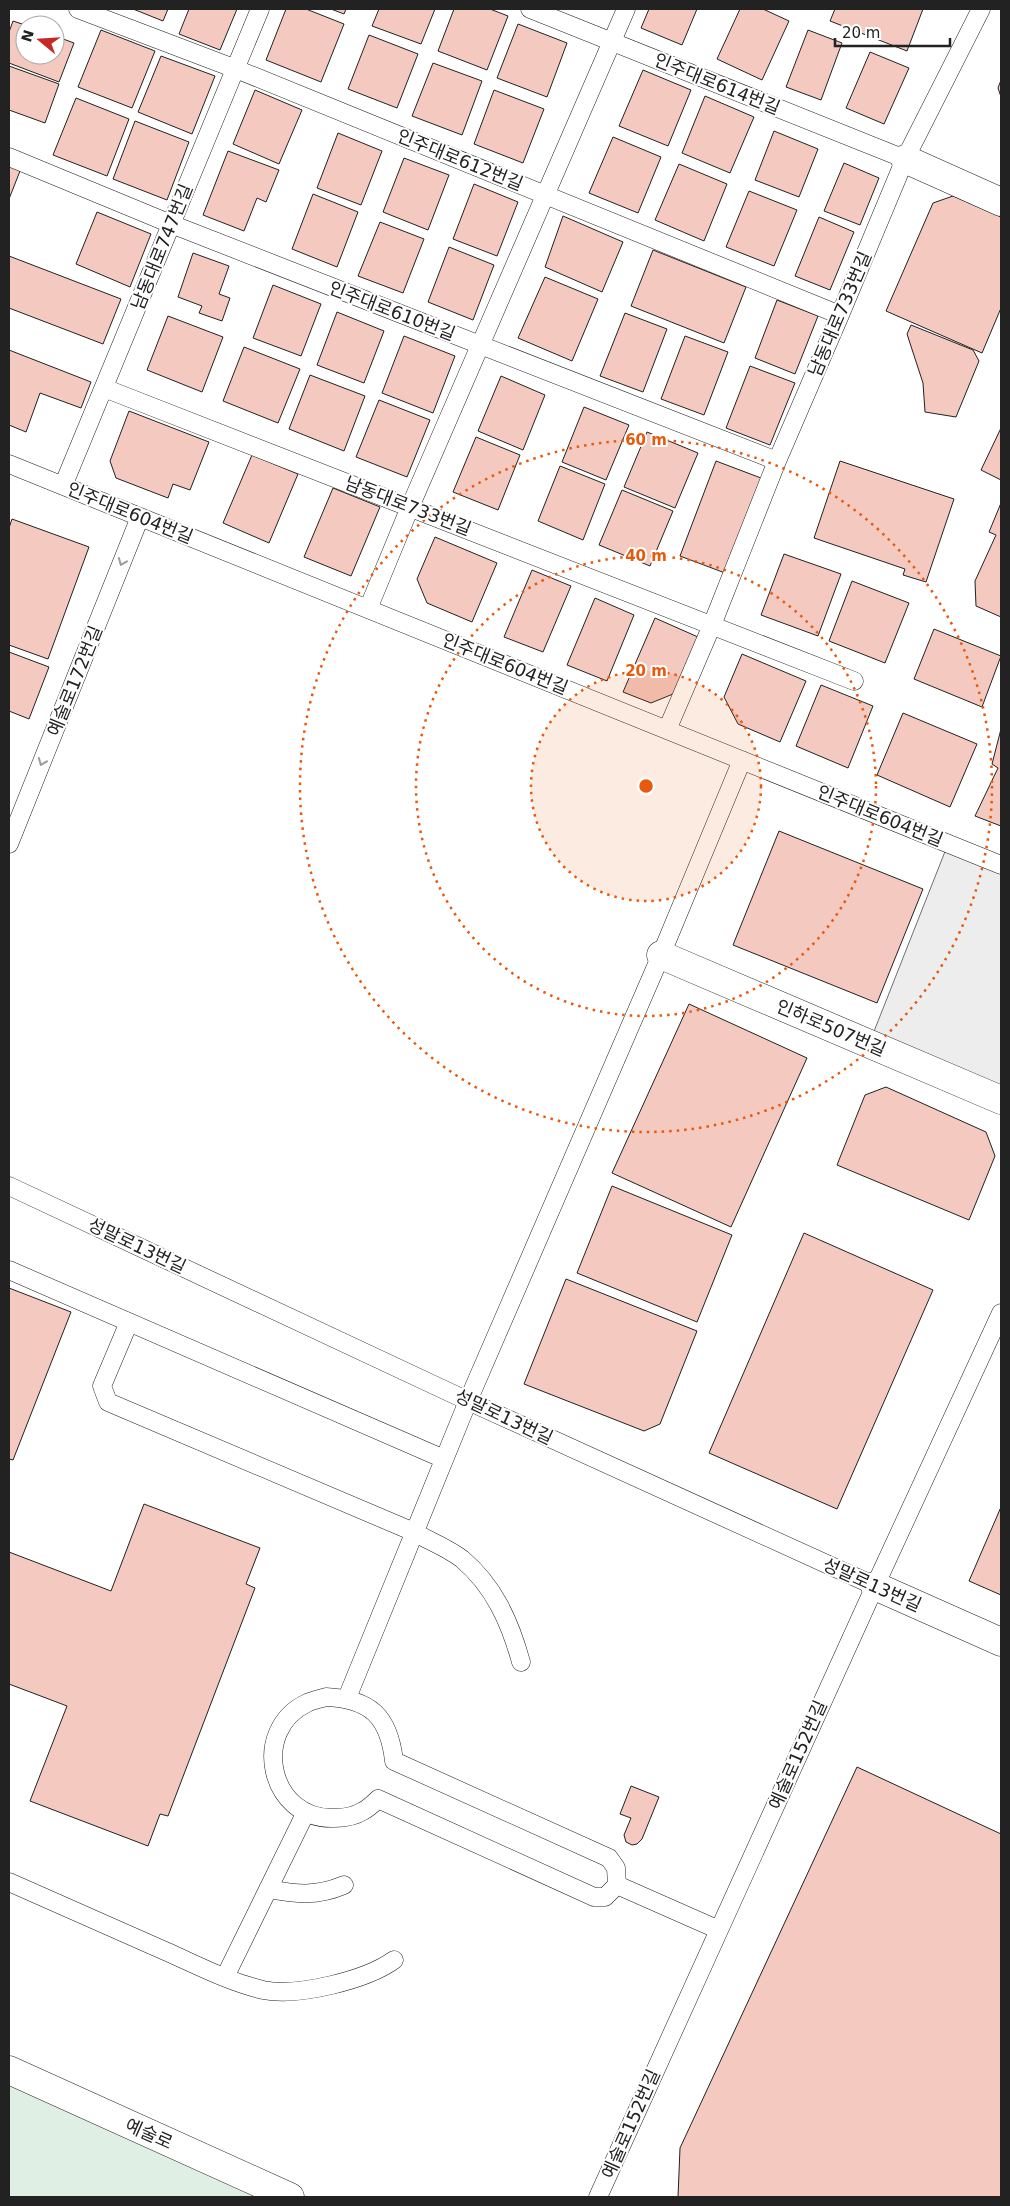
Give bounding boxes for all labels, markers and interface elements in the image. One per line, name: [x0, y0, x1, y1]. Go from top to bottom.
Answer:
north arrow: [15, 15, 65, 65]
scale bar: [835, 15, 950, 47]
text: 20 m: [842, 24, 880, 42]
text: N: [18, 28, 37, 44]
street label: 인주대로614번길: [651, 49, 783, 118]
street label: 인주대로612번길: [394, 125, 526, 194]
street label: 남동대로747번길: [127, 181, 196, 313]
street label: 남동대로733번길: [804, 248, 875, 379]
street label: 인주대로610번길: [326, 277, 458, 344]
text: 60 m: [625, 431, 667, 449]
street label: 남동대로733번길: [342, 472, 474, 539]
street label: 인주대로604번길: [64, 478, 196, 547]
text: 40 m: [625, 547, 667, 565]
one-way arrow: [118, 558, 128, 566]
street label: 예술로172번길: [43, 623, 106, 739]
street label: 인주대로604번길: [439, 629, 571, 698]
text: 20 m: [625, 662, 667, 680]
one-way arrow: [38, 757, 48, 766]
centre of rings: [637, 777, 655, 795]
street label: 인주대로604번길: [814, 781, 946, 850]
street label: 인하로507번길: [773, 995, 889, 1060]
street label: 성말로13번길: [85, 1214, 190, 1277]
street label: 성말로13번길: [452, 1385, 557, 1448]
street label: 성말로13번길: [820, 1553, 925, 1616]
street label: 예술로152번길: [764, 1697, 831, 1813]
street label: 예술로152번길: [597, 2066, 664, 2182]
street label: 예술로: [122, 2114, 176, 2153]

